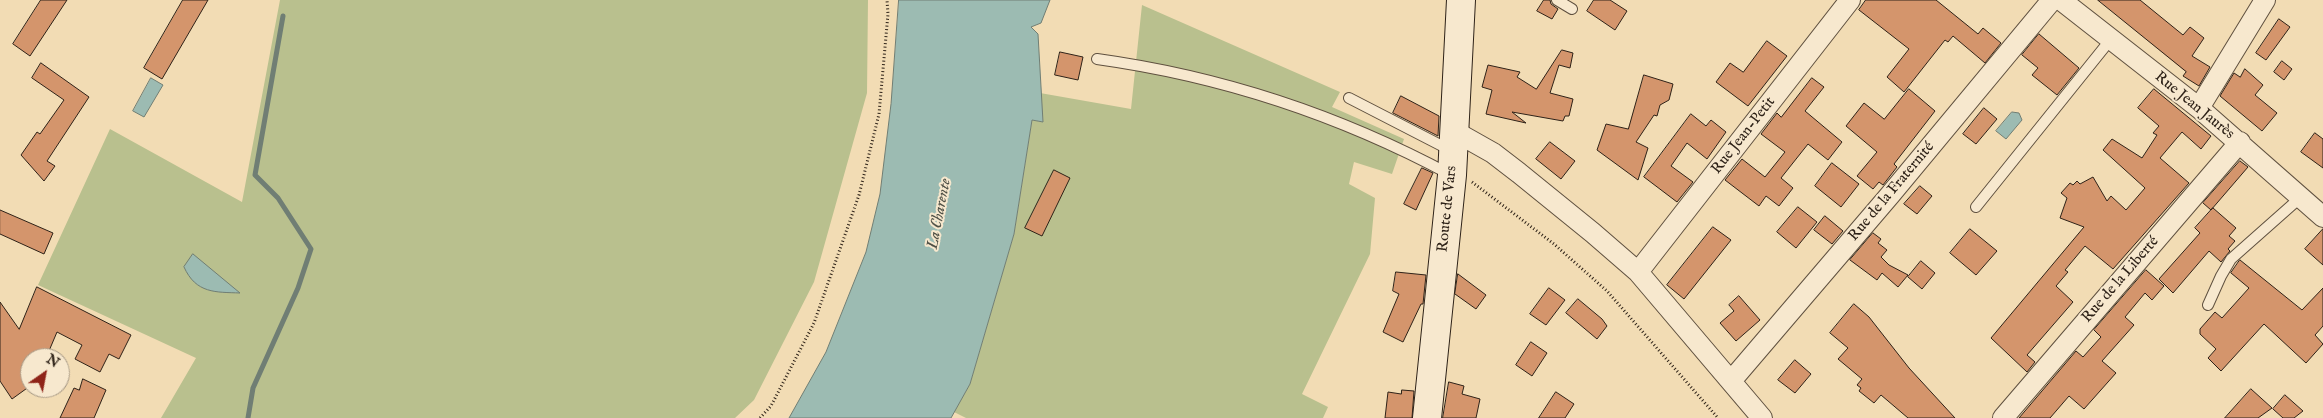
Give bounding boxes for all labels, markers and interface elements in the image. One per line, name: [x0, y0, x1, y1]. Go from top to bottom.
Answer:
street label: Rue Jean Jaurès: [2151, 68, 2237, 144]
street label: Rue Jean-Petit: [1708, 94, 1780, 178]
street label: Rue de la Fraternité: [1845, 139, 1939, 245]
street label: Route de Vars: [1435, 165, 1461, 253]
water label: La Charente: [924, 177, 956, 251]
street label: Rue de la Liberté: [2079, 233, 2163, 327]
north arrow: [20, 348, 70, 398]
text: N: [43, 350, 63, 372]

